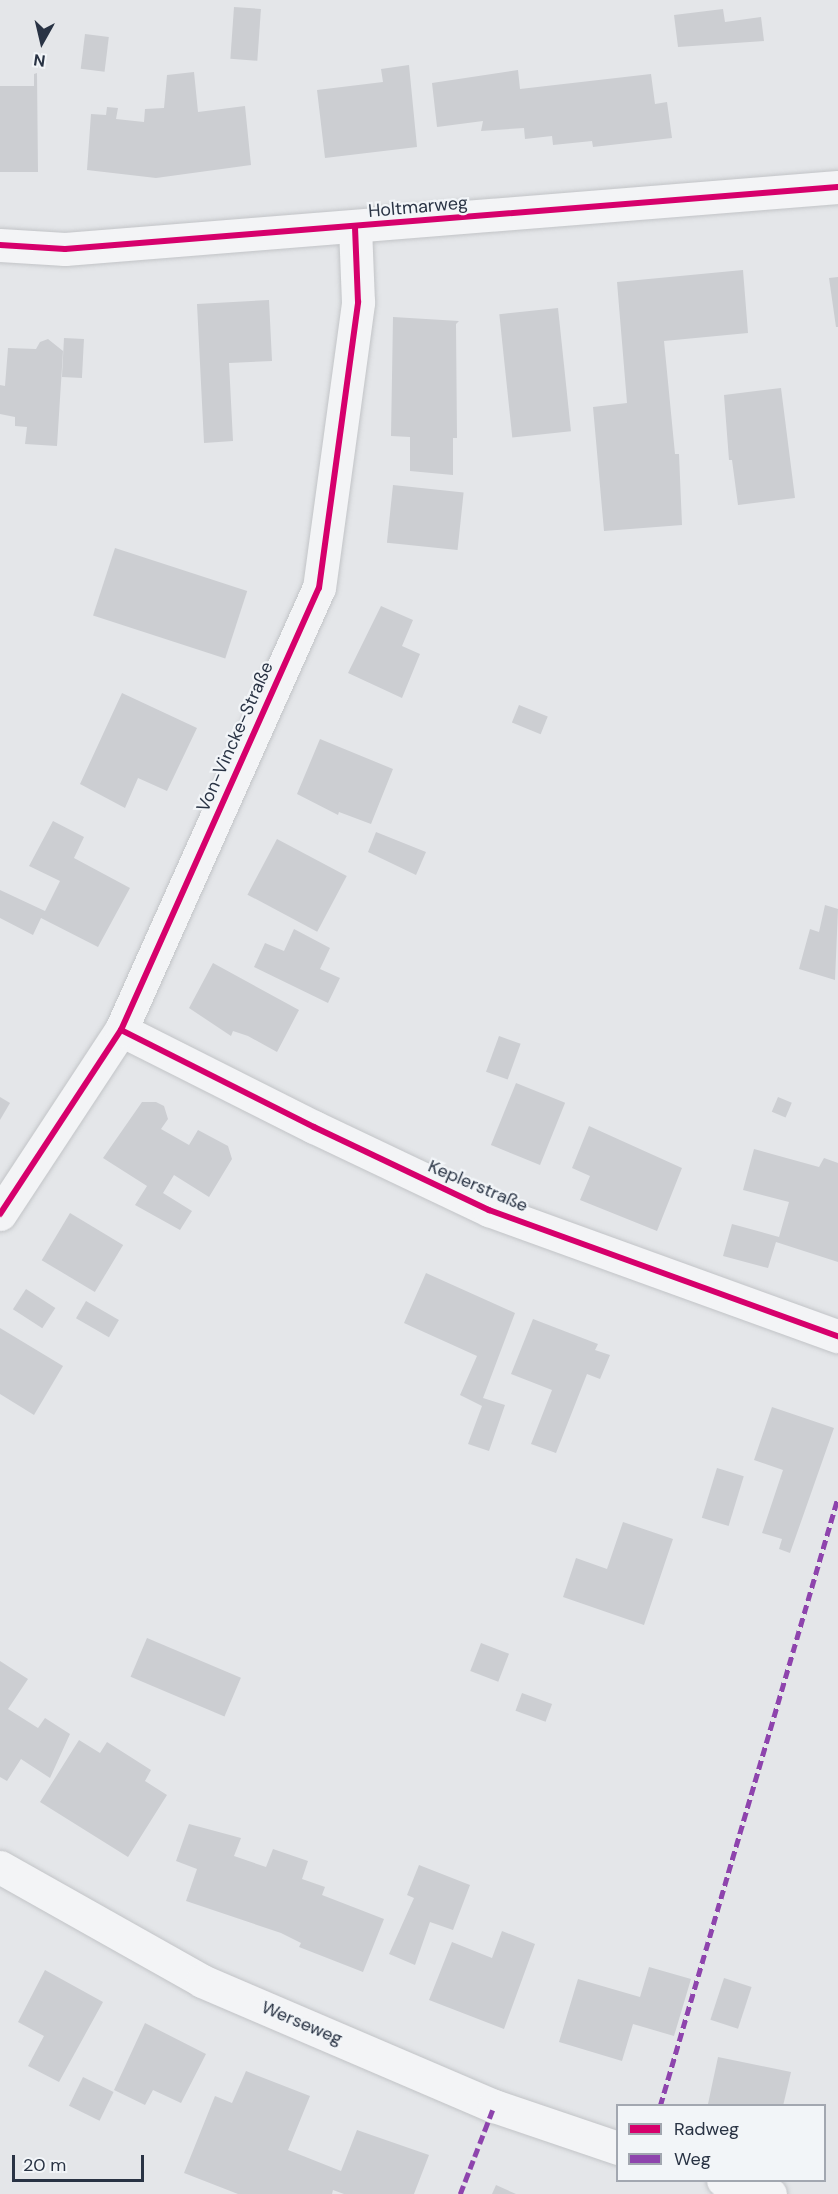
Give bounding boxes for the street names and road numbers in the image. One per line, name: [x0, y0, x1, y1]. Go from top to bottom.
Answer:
street label: Holtmarweg: [367, 192, 469, 222]
street label: Von-Vincke-Straße: [192, 659, 278, 815]
street label: Keplerstraße: [425, 1155, 531, 1217]
street label: Werseweg: [258, 1996, 346, 2050]

